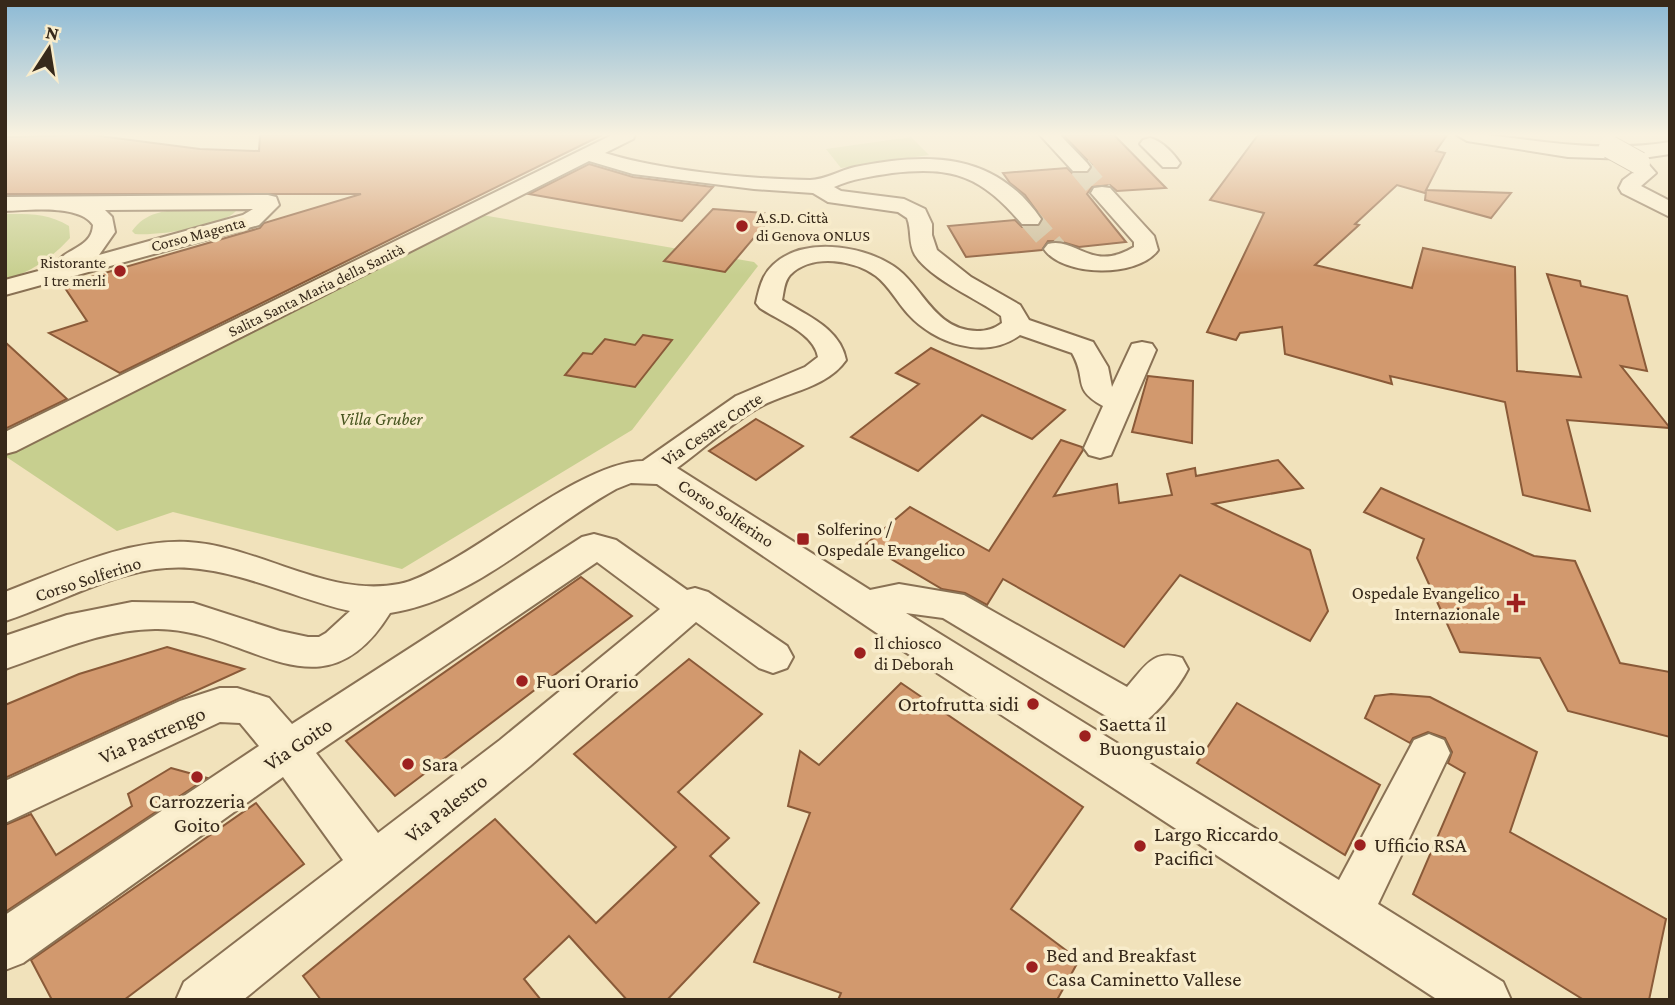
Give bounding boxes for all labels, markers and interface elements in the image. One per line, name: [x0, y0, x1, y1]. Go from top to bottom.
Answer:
north arrow: [14, 14, 84, 84]
text: N: [44, 21, 61, 44]
place label: A.S.D. Città di Genova ONLUS: [756, 209, 870, 244]
street label: Corso Magenta: [149, 213, 248, 256]
marker: A.S.D. Città di Genova ONLUS: [734, 218, 750, 234]
street label: Salita Santa Maria della Sanità: [225, 240, 407, 340]
place label: Ristorante I tre merli: [40, 254, 106, 289]
marker: Ristorante I tre merli: [112, 263, 128, 279]
street label: Via Cesare Corte: [658, 388, 766, 470]
park label: Villa Gruber: [339, 409, 423, 429]
street label: Corso Solferino: [674, 475, 778, 551]
place label: Solferino / Ospedale Evangelico: [817, 519, 965, 560]
marker: Solferino / Ospedale Evangelico: [795, 531, 811, 547]
street label: Corso Solferino: [33, 552, 143, 606]
place label: Ospedale Evangelico Internazionale: [1352, 583, 1500, 624]
marker: Ospedale Evangelico Internazionale: [1506, 593, 1526, 613]
place label: Il chiosco di Deborah: [874, 633, 954, 674]
marker: Il chiosco di Deborah: [852, 645, 868, 661]
place label: Fuori Orario: [536, 669, 639, 693]
marker: Fuori Orario: [514, 673, 530, 689]
place label: Ortofrutta sidi: [898, 692, 1020, 716]
marker: Ortofrutta sidi: [1025, 696, 1041, 712]
street label: Via Pastrengo: [95, 701, 209, 769]
street label: Via Goito: [259, 712, 337, 776]
place label: Saetta il Buongustaio: [1099, 712, 1205, 760]
marker: Saetta il Buongustaio: [1077, 728, 1093, 744]
place label: Sara: [422, 752, 459, 776]
marker: Sara: [400, 756, 416, 772]
street label: Via Palestro: [400, 768, 492, 848]
marker: Carrozzeria Goito: [189, 769, 205, 785]
place label: Carrozzeria Goito: [149, 789, 246, 837]
place label: Largo Riccardo Pacifici: [1154, 822, 1278, 870]
place label: Ufficio RSA: [1374, 833, 1467, 857]
marker: Ufficio RSA: [1352, 837, 1368, 853]
marker: Largo Riccardo Pacifici: [1132, 838, 1148, 854]
place label: Bed and Breakfast Casa Caminetto Vallese: [1046, 943, 1241, 991]
marker: Bed and Breakfast Casa Caminetto Vallese: [1024, 959, 1040, 975]

